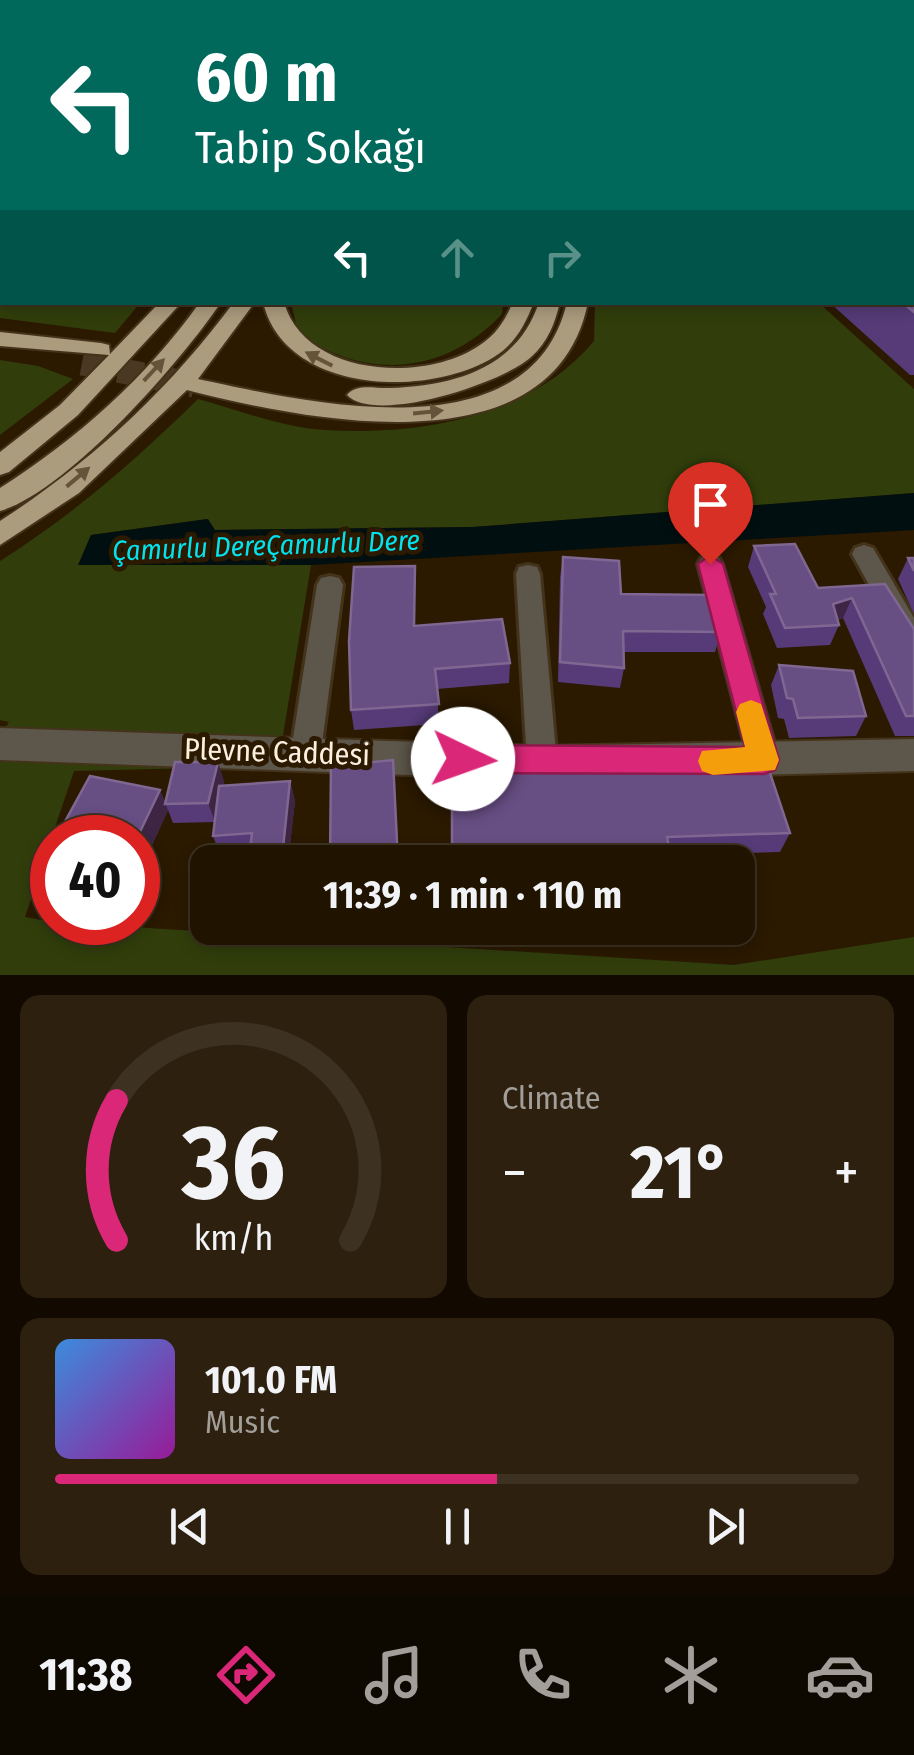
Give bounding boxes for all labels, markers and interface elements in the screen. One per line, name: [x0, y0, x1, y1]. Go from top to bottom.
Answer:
text: 60 m: [195, 36, 338, 120]
icon: left: [30, 40, 160, 170]
text: Tabip Sokağı: [195, 121, 426, 175]
icon: left: [325, 230, 380, 285]
icon: ahead: [430, 230, 485, 285]
icon: right: [535, 230, 590, 285]
one-way arrow: [305, 351, 334, 368]
one-way arrow: [142, 358, 164, 383]
one-way arrow: [413, 404, 445, 420]
pin: [668, 462, 753, 565]
one-way arrow: [65, 466, 90, 488]
icon: arrive: [683, 477, 738, 532]
water label: Çamurlu DereÇamurlu Dere: [112, 524, 420, 567]
position arrow: [411, 707, 515, 811]
street label: Plevne Caddesi: [183, 731, 371, 773]
speed limit sign: 40: [30, 815, 160, 945]
text: 11:39 · 1 min · 110 m: [323, 872, 622, 918]
text: Climate: [502, 1079, 601, 1117]
text: 36: [181, 1101, 285, 1226]
text: 21°: [630, 1128, 731, 1218]
text: −: [502, 1140, 527, 1206]
text: +: [834, 1140, 859, 1206]
text: km/h: [194, 1217, 273, 1259]
text: 101.0 FM: [205, 1357, 337, 1403]
text: Music: [205, 1403, 280, 1441]
icon: previous: [162, 1499, 217, 1554]
icon: pause: [430, 1499, 485, 1554]
icon: next: [698, 1499, 753, 1554]
icon: directions: [211, 1640, 281, 1710]
icon: music: [359, 1640, 429, 1710]
icon: phone: [508, 1640, 578, 1710]
icon: climate: [656, 1640, 726, 1710]
icon: car: [805, 1640, 875, 1710]
text: 11:38: [39, 1648, 133, 1702]

